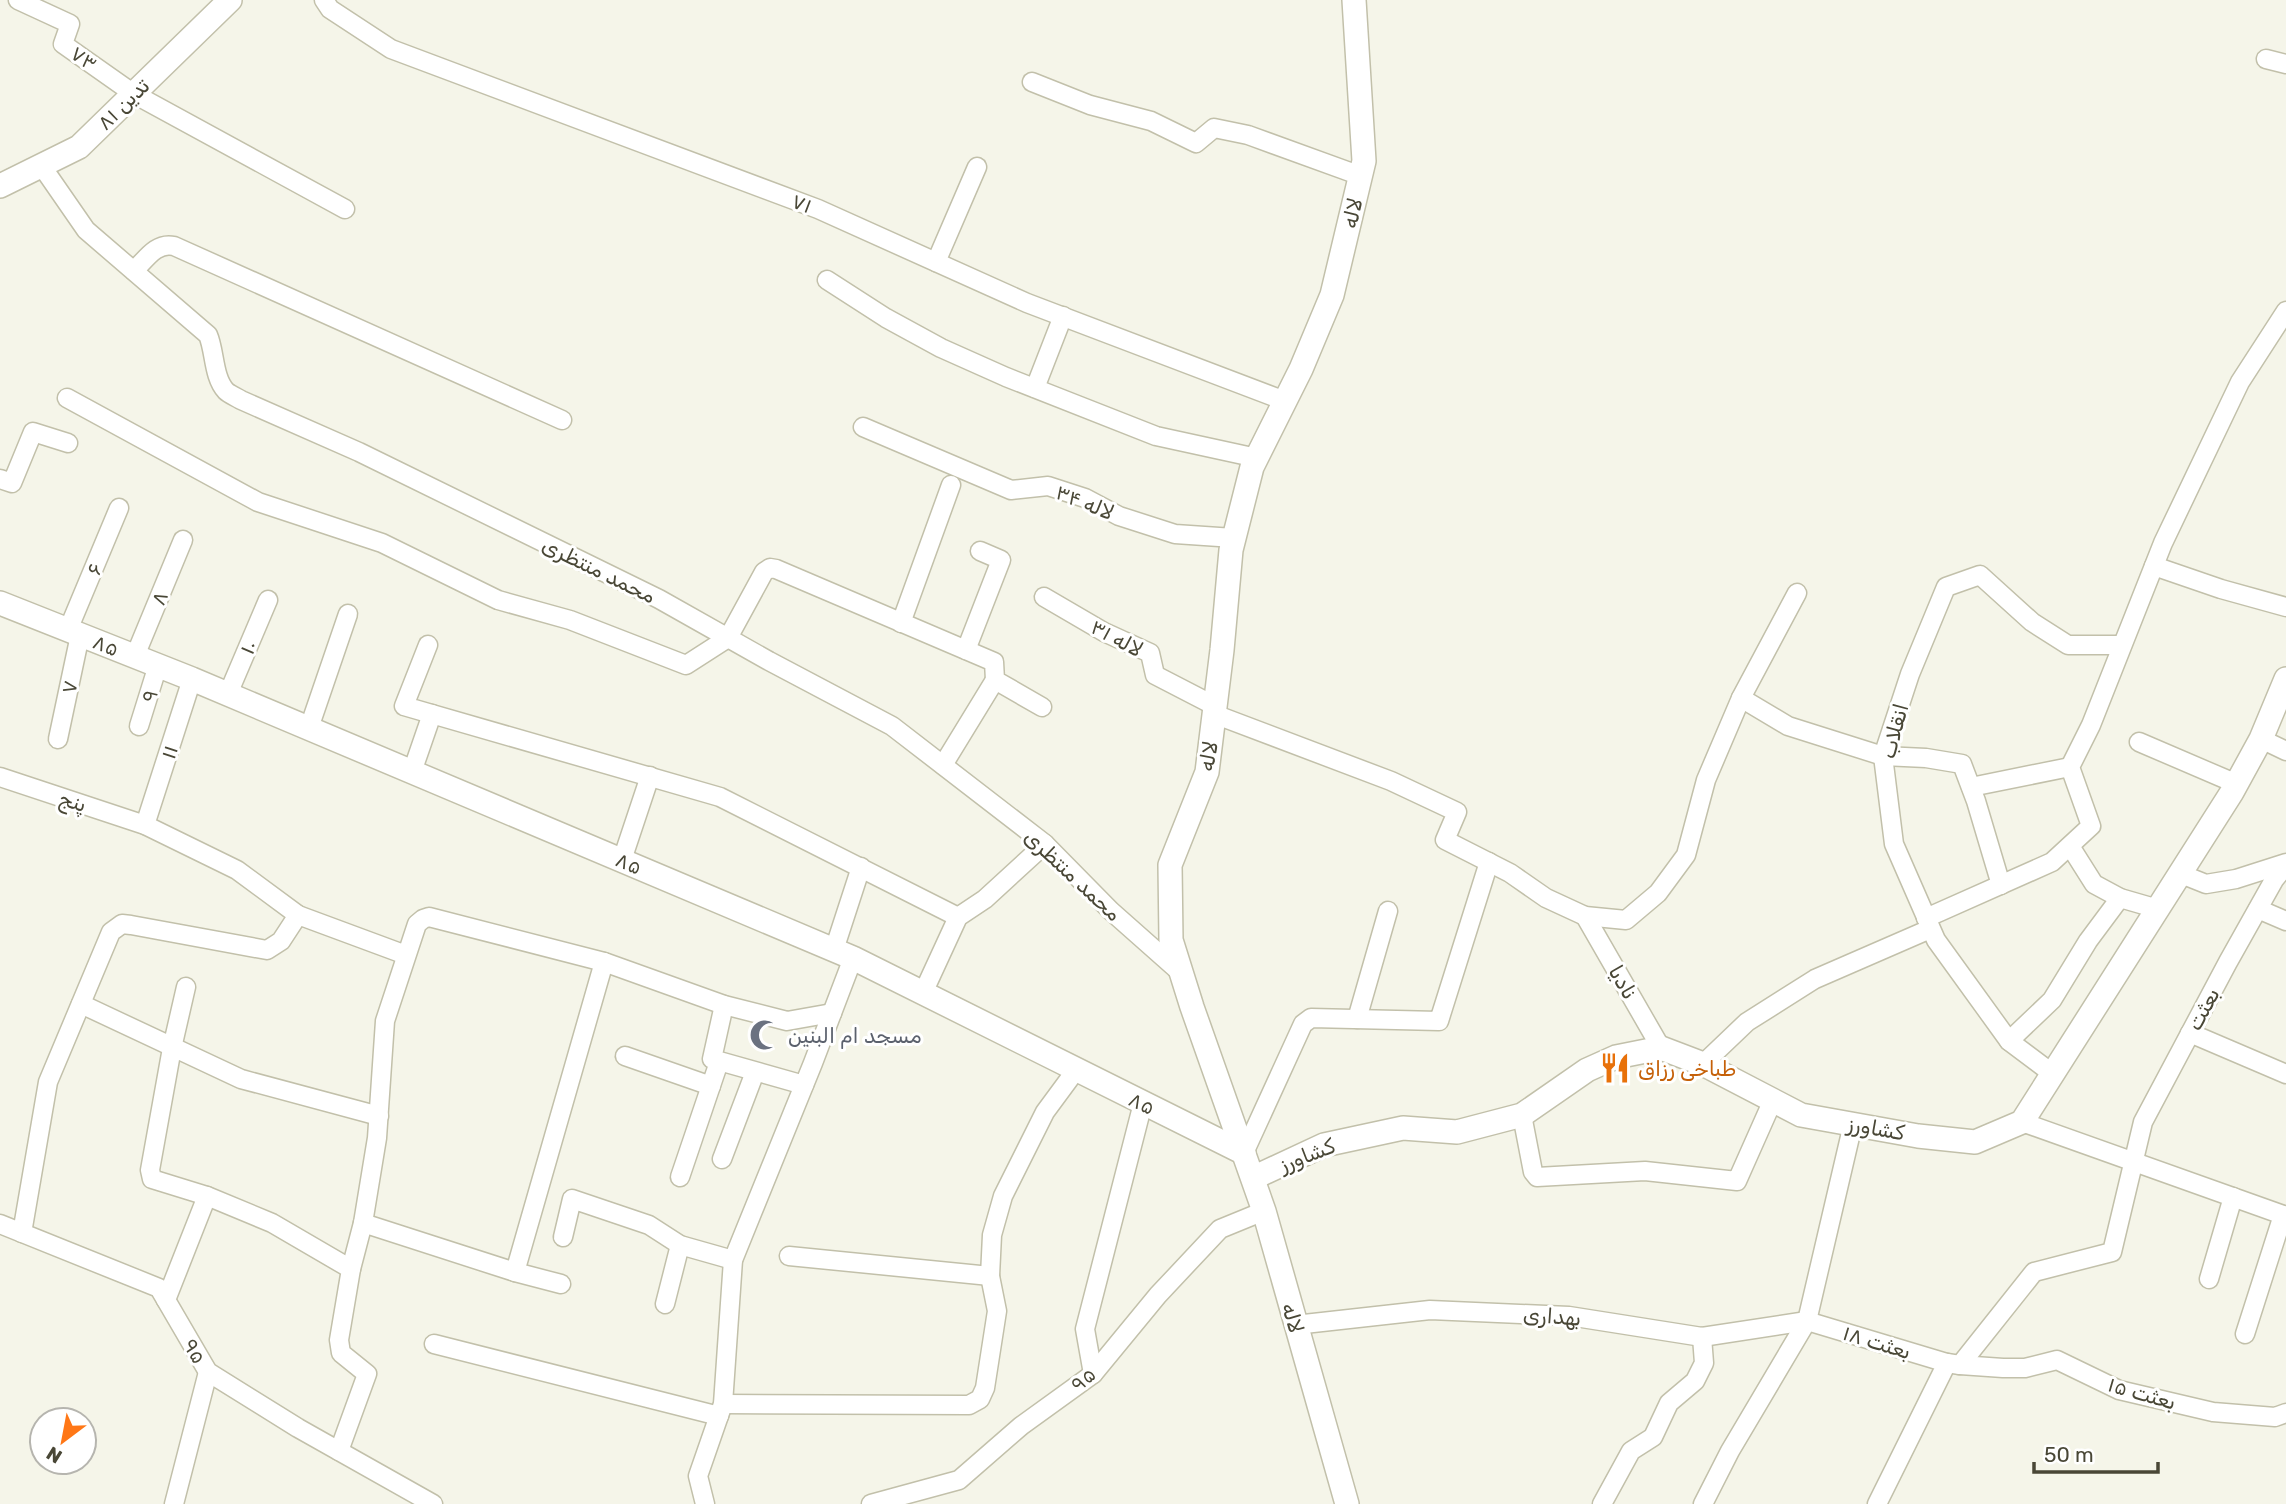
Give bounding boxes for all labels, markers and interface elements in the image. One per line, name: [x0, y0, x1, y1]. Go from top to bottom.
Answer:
street label: ۷۳: [66, 40, 102, 76]
street label: تدین ۸۱: [92, 73, 155, 135]
street label: ۷۱: [788, 188, 816, 218]
street label: لاله: [1336, 195, 1368, 231]
street label: لاله ۳۴: [1052, 479, 1118, 525]
street label: محمد منتظری: [538, 532, 660, 608]
street label: ۶: [80, 559, 108, 579]
street label: ۸: [145, 587, 173, 609]
street label: لاله ۳۱: [1087, 614, 1147, 662]
street label: ۸۵: [89, 628, 123, 662]
street label: ۱۰: [234, 636, 262, 658]
street label: ۷: [55, 678, 83, 696]
street label: ۹: [135, 687, 163, 705]
street label: انقلاب: [1875, 701, 1913, 761]
street label: لاله: [1193, 739, 1223, 773]
street label: ۱۱: [155, 742, 183, 762]
street label: پنج: [56, 785, 90, 819]
street label: محمد منتظری: [1019, 824, 1127, 926]
street label: ۸۵: [612, 846, 646, 880]
street label: نادیا: [1603, 961, 1643, 1003]
street label: بعثت: [2181, 983, 2225, 1035]
mosque icon: مسجد ام البنین: [748, 1018, 782, 1052]
place label: مسجد ام البنین: [788, 1023, 922, 1049]
restaurant icon: طباخی رزاق: [1598, 1051, 1632, 1085]
place label: طباخی رزاق: [1638, 1056, 1736, 1081]
street label: ۸۵: [1125, 1086, 1159, 1120]
street label: کشاورز: [1843, 1110, 1907, 1146]
street label: کشاورز: [1274, 1133, 1339, 1179]
street label: لاله: [1277, 1300, 1309, 1336]
street label: بهداری: [1522, 1301, 1582, 1331]
street label: بعثت ۱۸: [1840, 1320, 1914, 1364]
street label: ۹۵: [178, 1334, 212, 1368]
street label: ۹۵: [1065, 1361, 1101, 1397]
street label: بعثت ۱۵: [2105, 1371, 2179, 1415]
north arrow: [28, 1406, 98, 1476]
scale bar: [2034, 1430, 2158, 1474]
text: N: [42, 1442, 66, 1468]
text: 50 m: [2044, 1442, 2094, 1467]

